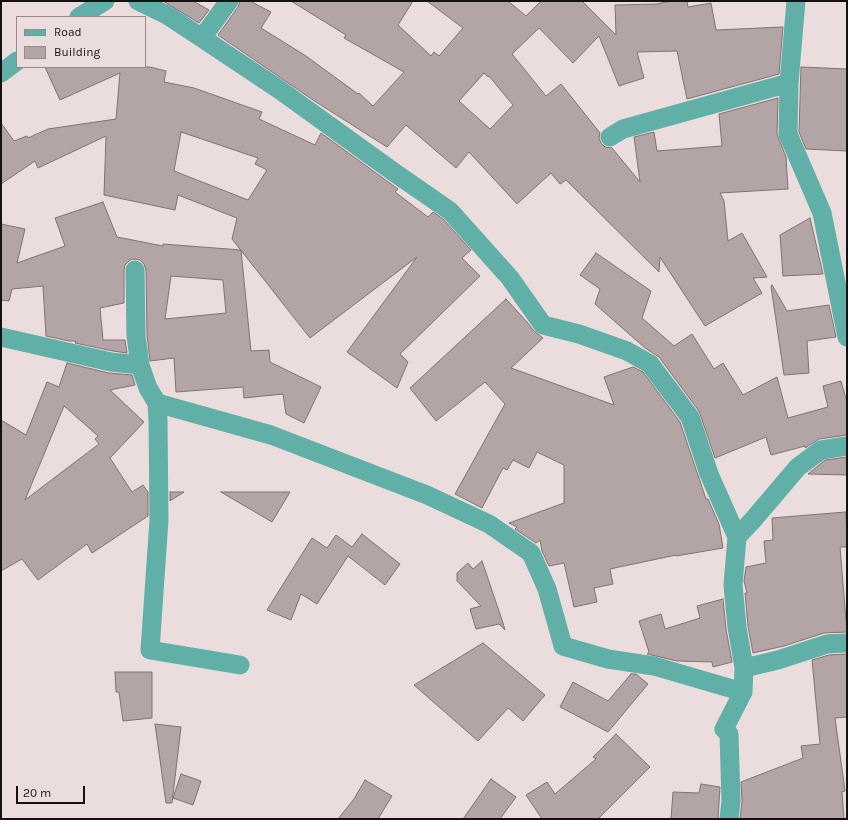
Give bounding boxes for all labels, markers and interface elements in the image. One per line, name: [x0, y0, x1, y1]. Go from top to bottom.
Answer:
legend: [16, 16, 146, 68]
text: Road: [54, 25, 82, 39]
text: Building: [54, 45, 100, 59]
scale bar: [18, 778, 87, 804]
text: 20 m: [23, 786, 51, 800]

